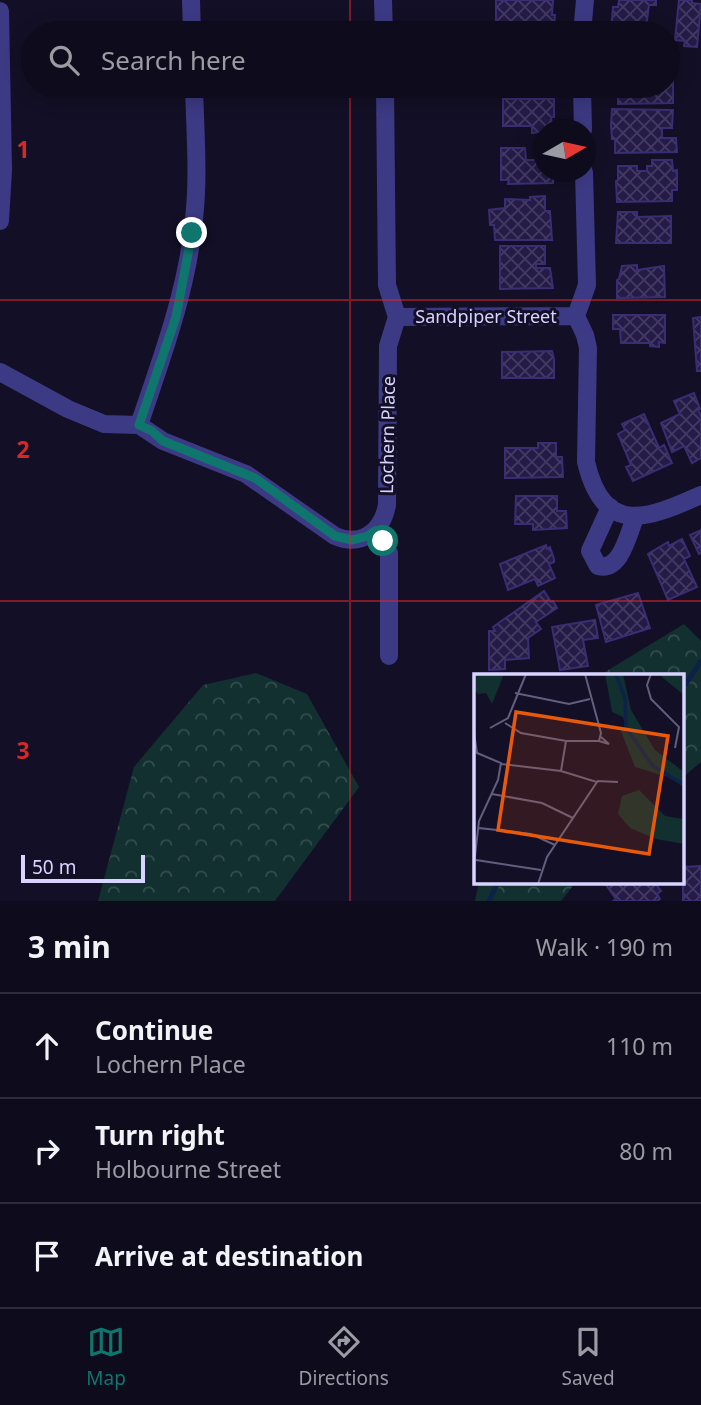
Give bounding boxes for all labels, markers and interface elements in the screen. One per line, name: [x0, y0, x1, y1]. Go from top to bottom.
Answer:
search box: [21, 21, 680, 98]
icon: search: [45, 41, 83, 79]
text: Search here: [101, 42, 246, 78]
north arrow: [533, 119, 596, 182]
text: 1: [16, 133, 30, 165]
route end: [176, 217, 207, 248]
street label: Sandpiper Street: [415, 304, 557, 328]
street label: Lochern Place: [374, 376, 400, 494]
text: 2: [16, 433, 30, 465]
route start: [367, 525, 398, 556]
inset map: [474, 674, 684, 884]
text: 3: [16, 734, 30, 766]
scale bar: [21, 852, 145, 884]
text: 50 m: [32, 854, 76, 880]
text: 3 min: [28, 926, 111, 967]
text: Walk · 190 m: [536, 931, 673, 963]
text: Continue: [95, 1012, 213, 1048]
icon: ahead: [28, 1027, 66, 1065]
text: 110 m: [606, 1030, 673, 1062]
text: Lochern Place: [95, 1048, 246, 1080]
text: Turn right: [95, 1117, 225, 1153]
icon: right: [28, 1132, 66, 1170]
text: 80 m: [619, 1135, 673, 1167]
text: Holbourne Street: [95, 1153, 281, 1185]
icon: arrive: [28, 1237, 66, 1275]
text: Arrive at destination: [95, 1238, 364, 1274]
tab: Map: [86, 1323, 126, 1391]
tab: Directions: [299, 1323, 389, 1391]
tab: Saved: [561, 1323, 615, 1391]

